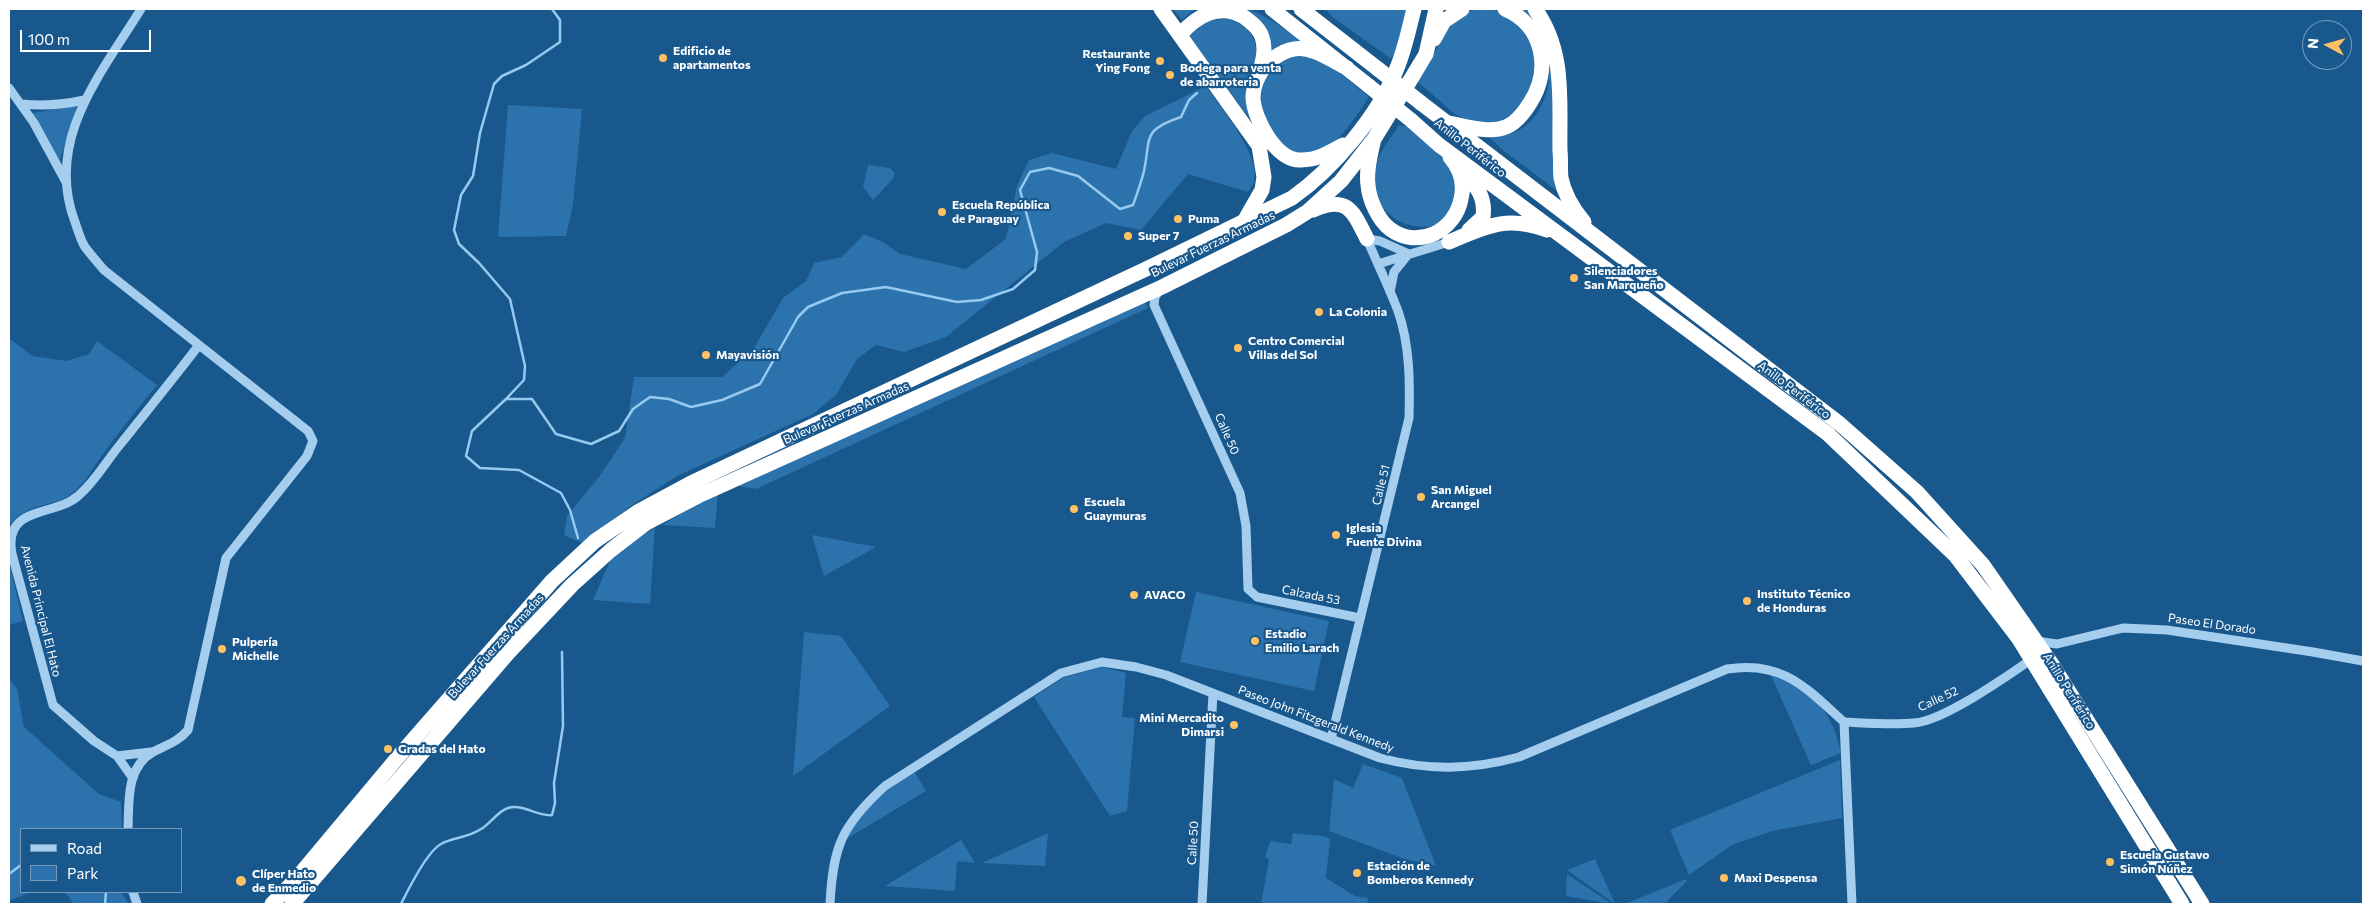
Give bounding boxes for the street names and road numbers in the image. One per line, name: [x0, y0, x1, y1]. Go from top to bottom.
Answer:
street label: Anillo Periférico: [1431, 116, 1509, 180]
street label: Bulevar Fuerzas Armadas: [1149, 208, 1277, 280]
street label: Anillo Periférico: [1755, 358, 1833, 422]
street label: Bulevar Fuerzas Armadas: [781, 379, 911, 447]
street label: Calle 50: [1211, 411, 1243, 457]
street label: Calle 51: [1369, 463, 1393, 507]
street label: Avenida Principal El Hato: [18, 544, 64, 678]
street label: Calzada 53: [1281, 582, 1341, 608]
street label: Bulevar Fuerzas Armadas: [445, 591, 547, 701]
street label: Paseo El Dorado: [2167, 611, 2257, 637]
street label: Anillo Periférico: [2040, 650, 2098, 732]
street label: Paseo John Fitzgerald Kennedy: [1236, 683, 1396, 755]
street label: Calle 52: [1916, 683, 1960, 715]
street label: Calle 50: [1185, 821, 1201, 865]

